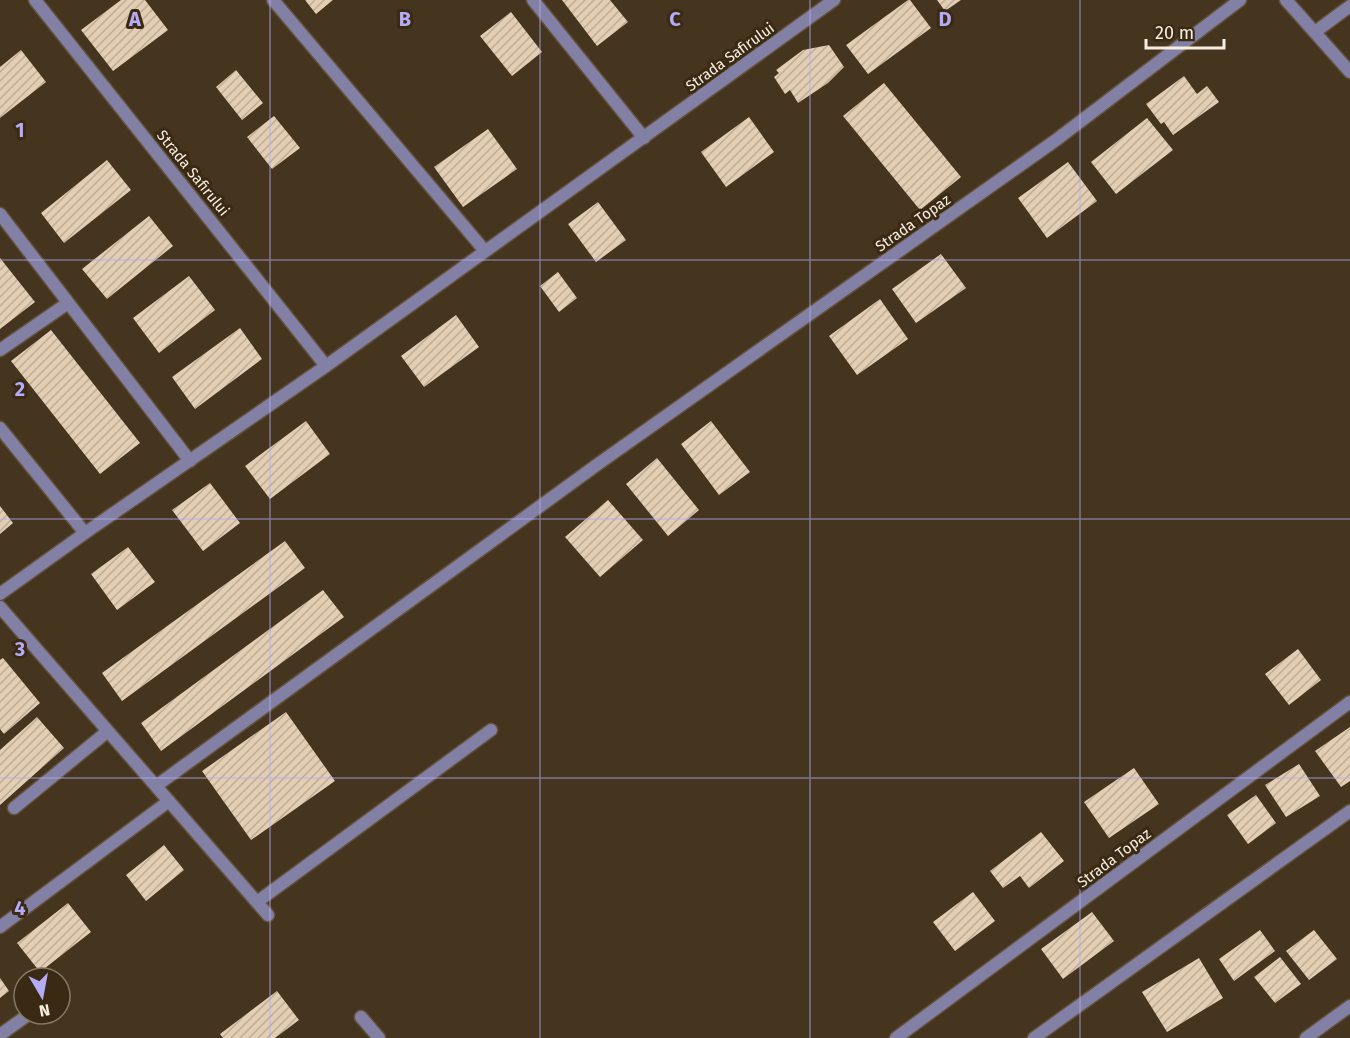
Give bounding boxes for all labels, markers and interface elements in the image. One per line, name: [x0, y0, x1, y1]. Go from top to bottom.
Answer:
text: A: [128, 7, 142, 31]
text: B: [399, 7, 411, 31]
text: C: [669, 7, 681, 31]
text: D: [938, 7, 952, 31]
scale bar: [1146, 12, 1224, 50]
street label: Strada Safirului: [682, 19, 778, 95]
text: 20 m: [1155, 22, 1194, 44]
text: 1: [15, 118, 25, 142]
street label: Strada Safirului: [153, 127, 233, 219]
street label: Strada Topaz: [872, 190, 954, 255]
text: 2: [15, 377, 25, 401]
text: 3: [14, 637, 25, 661]
street label: Strada Topaz: [1074, 824, 1155, 891]
text: 4: [14, 896, 26, 920]
north arrow: [12, 966, 72, 1026]
text: N: [38, 1000, 51, 1021]

